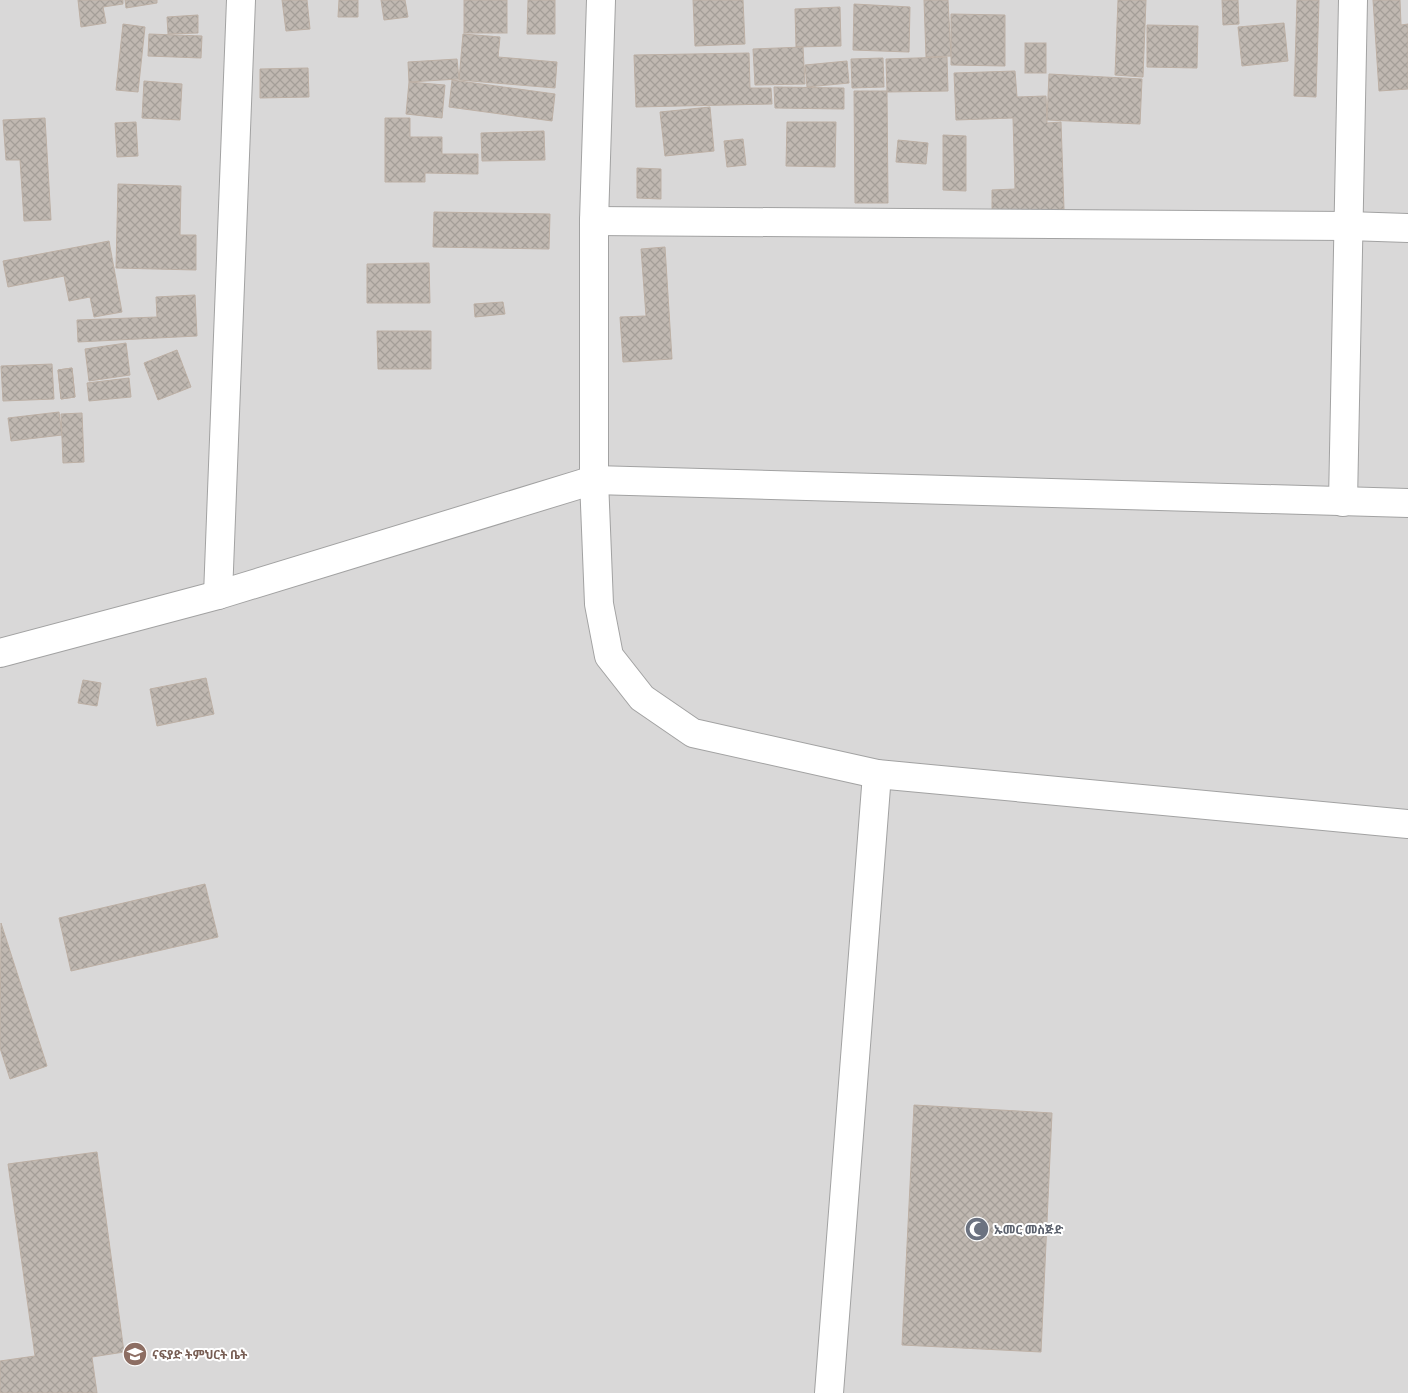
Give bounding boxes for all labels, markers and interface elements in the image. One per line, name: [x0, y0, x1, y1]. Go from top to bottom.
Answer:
mosque icon: ኡመር መስጅድ: [964, 1216, 990, 1242]
place label: ኡመር መስጅድ: [994, 1220, 1064, 1239]
school or university icon: ናፍያድ ትምህርት ቤት: [122, 1341, 148, 1367]
place label: ናፍያድ ትምህርት ቤት: [152, 1345, 248, 1364]

